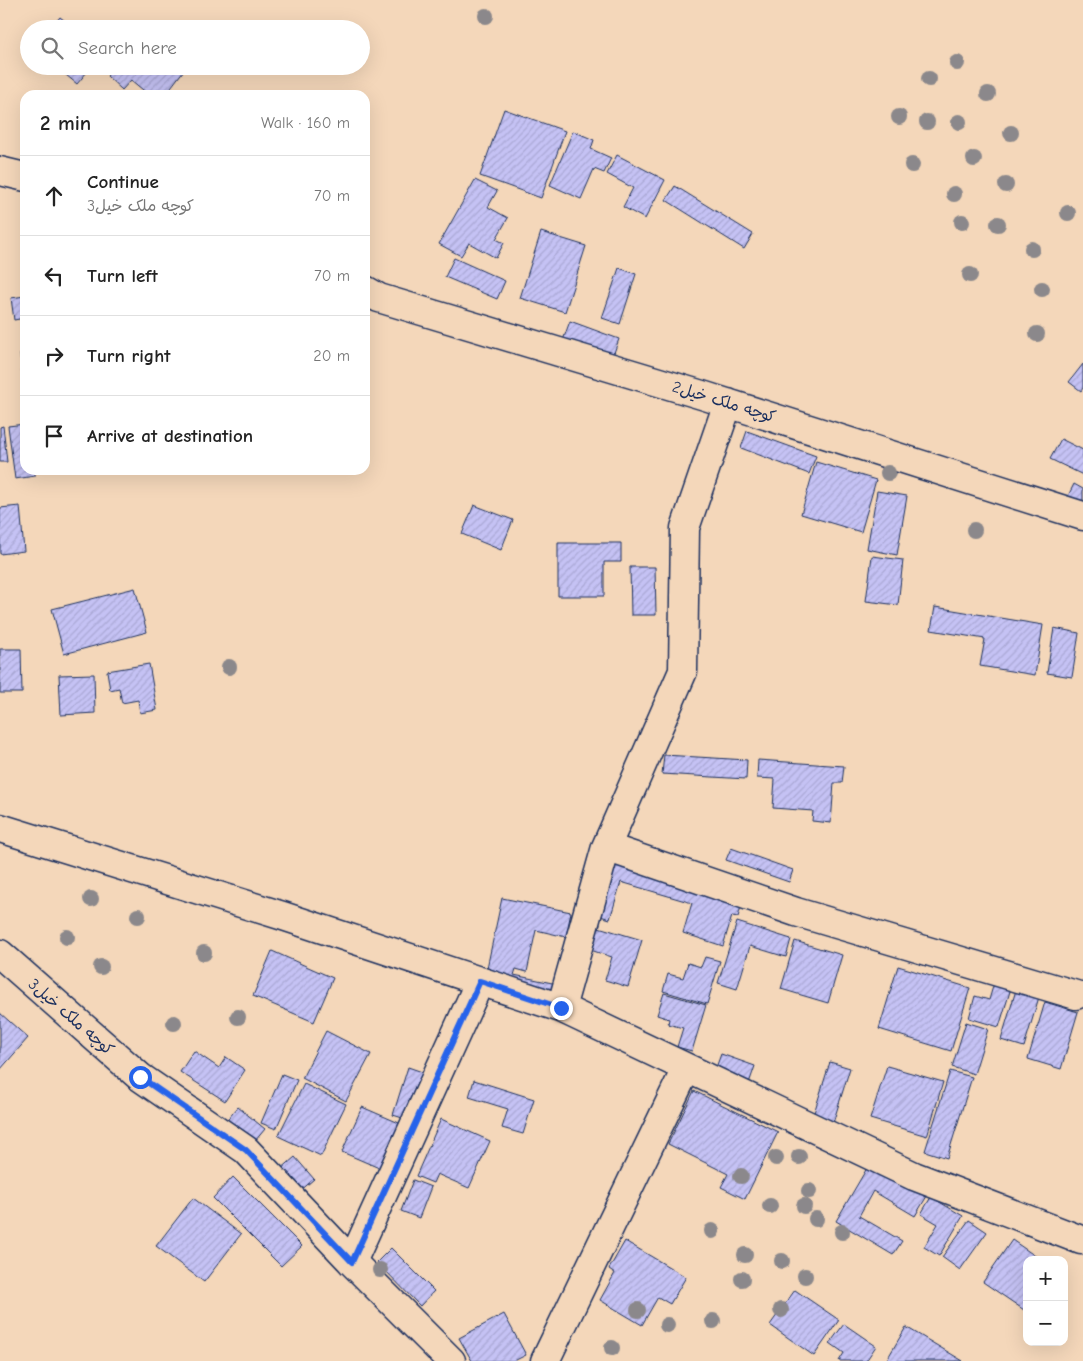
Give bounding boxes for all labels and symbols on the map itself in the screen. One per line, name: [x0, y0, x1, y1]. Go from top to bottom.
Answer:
street label: کوچه ملک خیل2: [670, 378, 778, 427]
street label: کوچه ملک خیل3: [24, 975, 117, 1060]
route end: [550, 997, 573, 1020]
route start: [129, 1066, 152, 1089]

